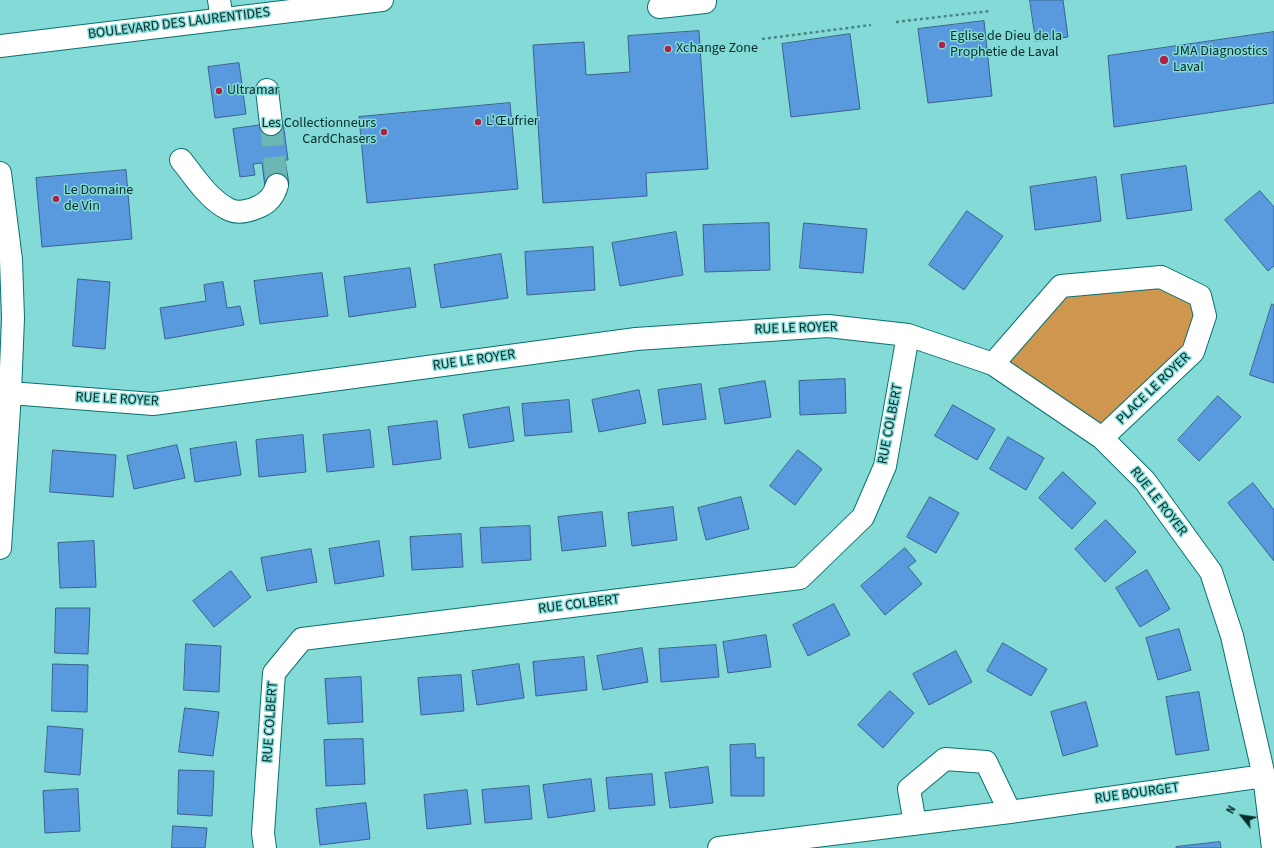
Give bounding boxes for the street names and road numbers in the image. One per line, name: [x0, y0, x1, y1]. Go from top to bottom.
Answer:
street label: BOULEVARD DES LAURENTIDES: [87, 4, 271, 44]
street label: RUE LE ROYER: [754, 319, 838, 339]
street label: RUE LE ROYER: [432, 347, 516, 375]
street label: PLACE LE ROYER: [1114, 349, 1194, 429]
street label: RUE COLBERT: [875, 382, 907, 466]
street label: RUE LE ROYER: [75, 389, 159, 411]
street label: RUE LE ROYER: [1126, 464, 1190, 540]
street label: RUE COLBERT: [537, 592, 621, 618]
street label: RUE COLBERT: [260, 681, 282, 763]
street label: RUE BOURGET: [1094, 780, 1180, 808]

